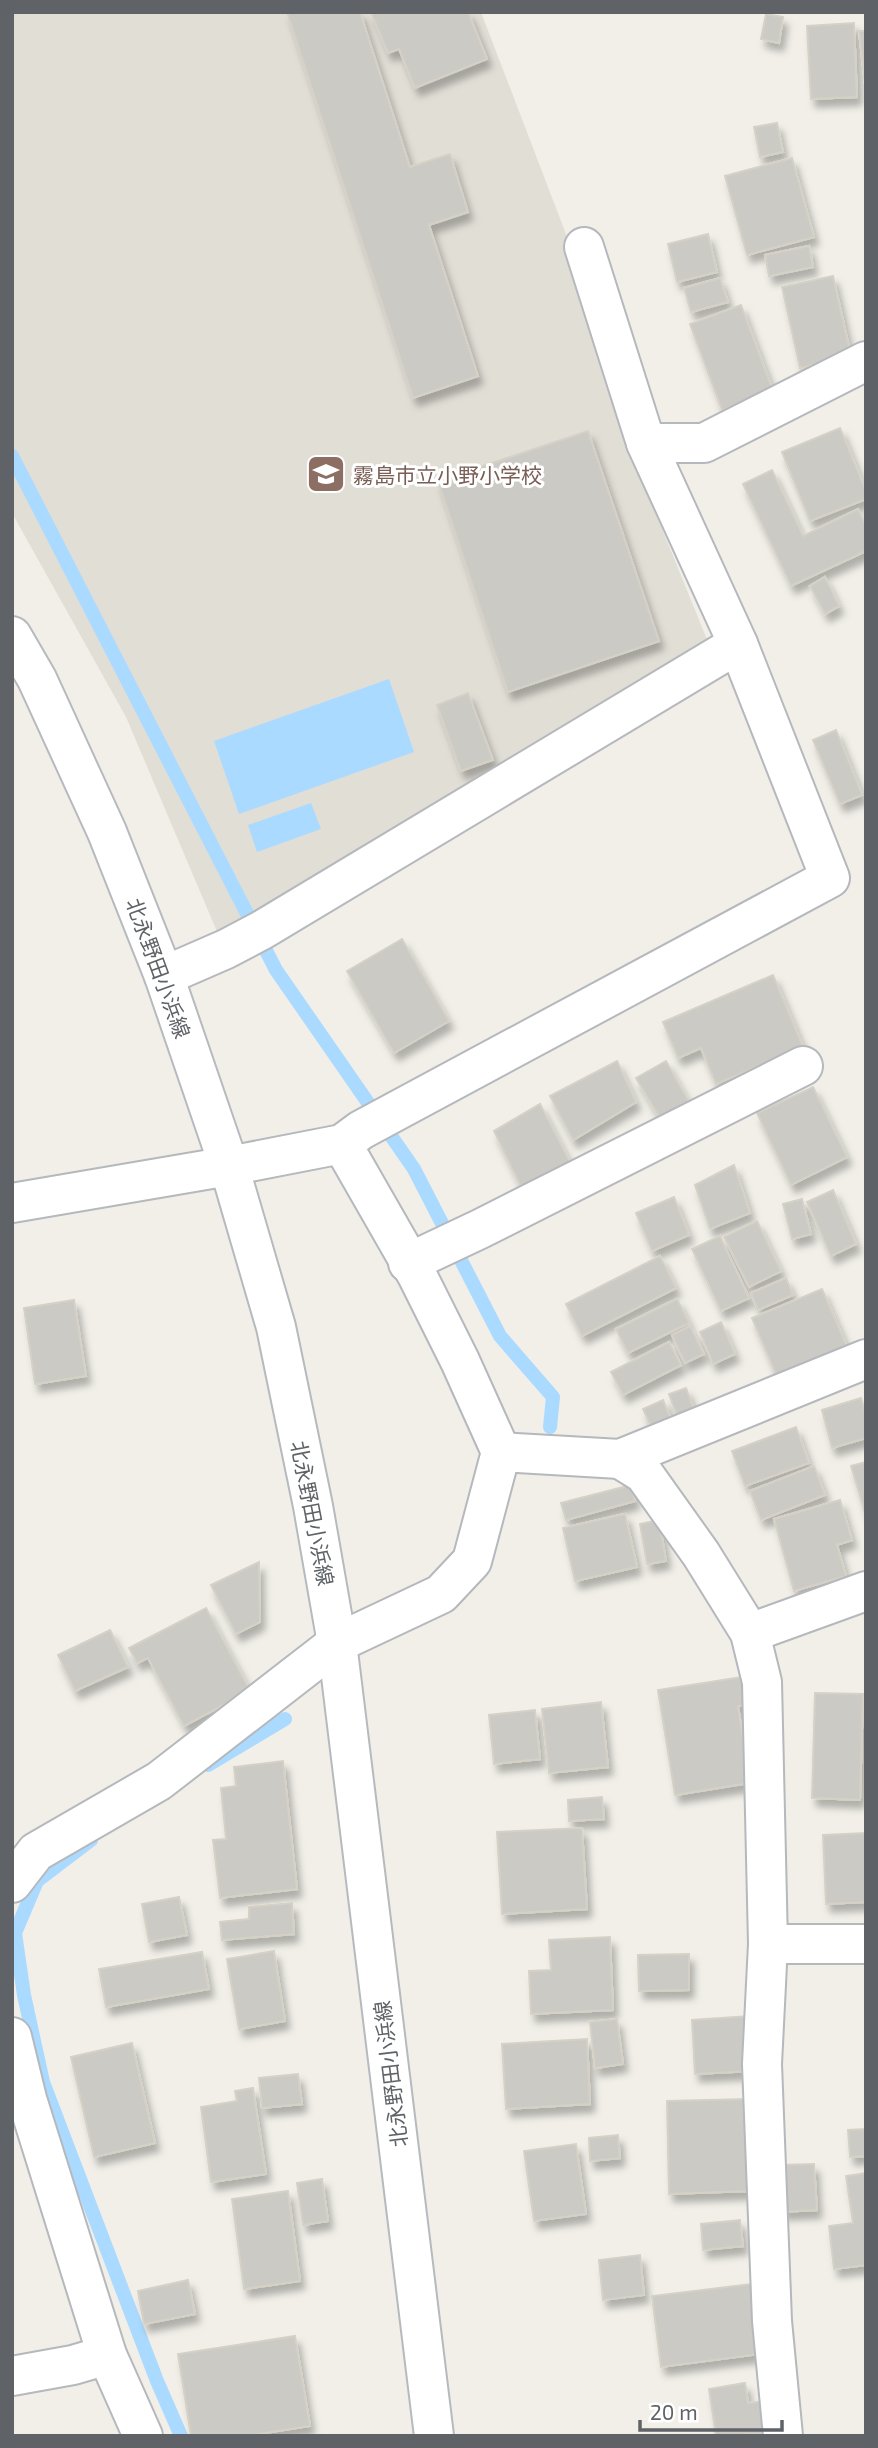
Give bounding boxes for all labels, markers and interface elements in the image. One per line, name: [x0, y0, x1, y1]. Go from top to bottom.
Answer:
school or university icon: 霧島市立小野小学校: [305, 453, 347, 495]
place label: 霧島市立小野小学校: [353, 462, 542, 487]
street label: 北永野田小浜線: [122, 895, 196, 1041]
street label: 北永野田小浜線: [287, 1438, 339, 1588]
street label: 北永野田小浜線: [369, 2000, 411, 2148]
scale bar: [640, 2388, 782, 2432]
text: 20 m: [650, 2399, 698, 2424]

